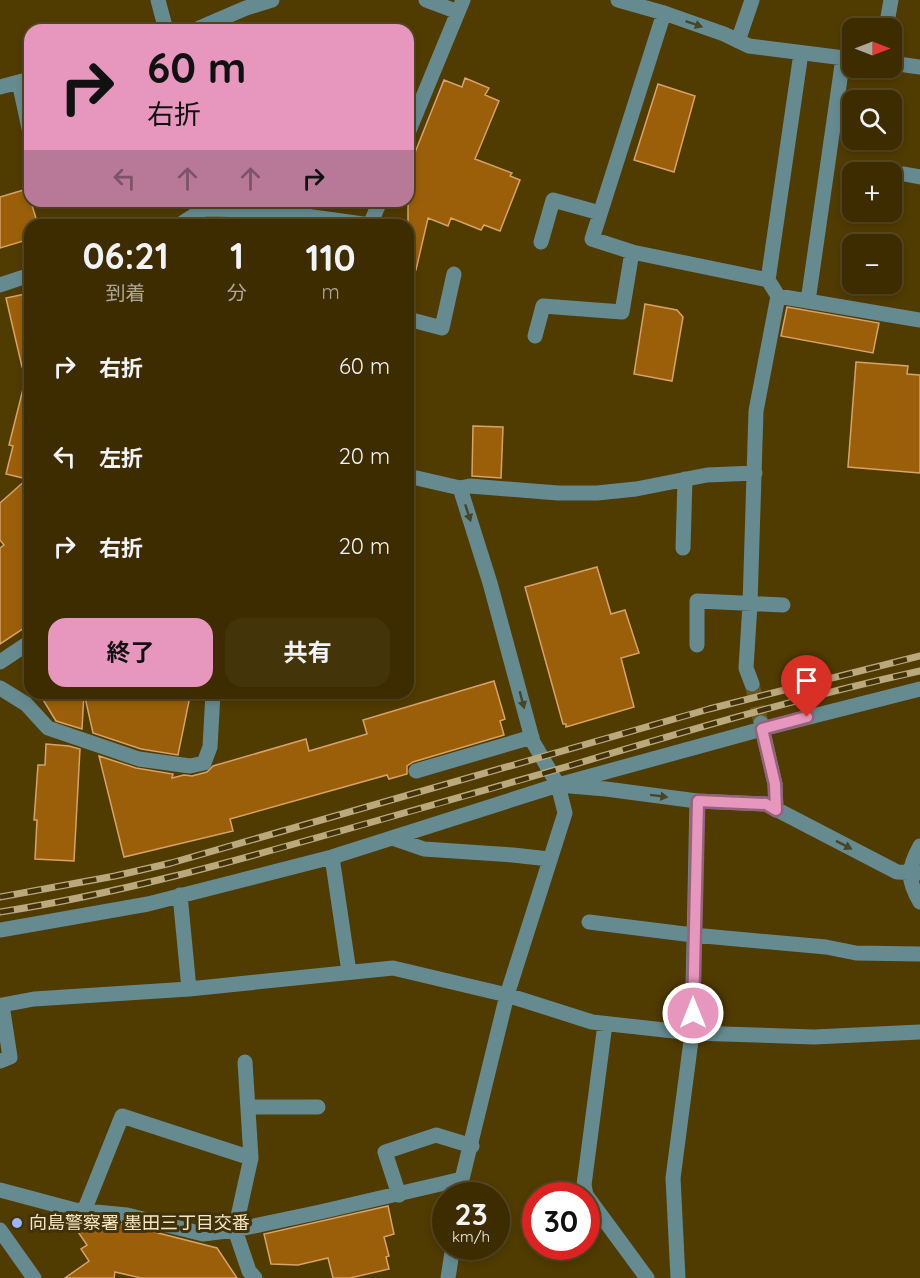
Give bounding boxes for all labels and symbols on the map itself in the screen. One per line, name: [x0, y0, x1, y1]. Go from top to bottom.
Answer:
north arrow: [842, 18, 902, 78]
one-way arrow: [685, 19, 703, 29]
one-way arrow: [463, 504, 473, 522]
pin: [781, 655, 832, 717]
one-way arrow: [518, 691, 527, 709]
one-way arrow: [650, 792, 669, 801]
one-way arrow: [836, 840, 853, 850]
position arrow: [661, 981, 725, 1045]
speed limit sign: 30: [522, 1182, 600, 1260]
place label: 向島警察署 墨田三丁目交番: [29, 1211, 250, 1234]
marker: 向島警察署 墨田三丁目交番: [10, 1216, 24, 1230]

